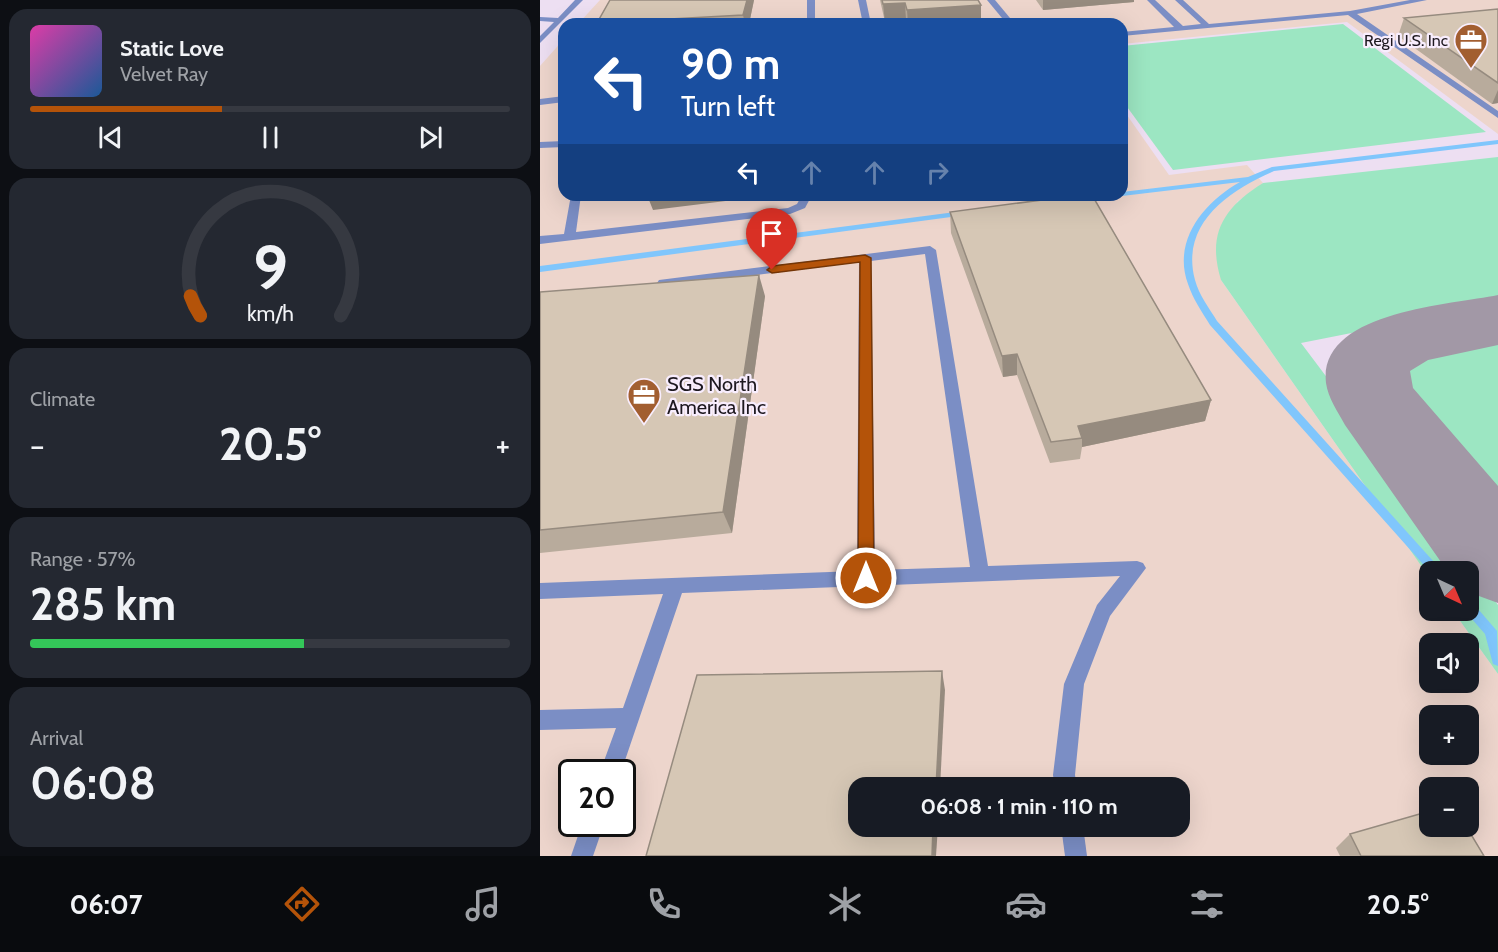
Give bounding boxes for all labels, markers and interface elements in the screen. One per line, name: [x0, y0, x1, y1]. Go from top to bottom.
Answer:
office icon: Regi U.S. Inc: [1453, 22, 1489, 69]
place label: Regi U.S. Inc: [1364, 31, 1448, 50]
text: Static Love: [120, 35, 224, 62]
text: 90 m: [681, 38, 780, 90]
icon: left: [582, 42, 660, 120]
text: Velvet Ray: [120, 62, 208, 86]
text: Turn left: [681, 90, 775, 123]
icon: previous: [94, 121, 127, 154]
icon: pause: [254, 121, 287, 154]
icon: next: [414, 121, 447, 154]
icon: left: [732, 156, 765, 189]
icon: ahead: [795, 156, 828, 189]
icon: ahead: [858, 156, 891, 189]
icon: right: [921, 156, 954, 189]
pin: [746, 208, 797, 270]
icon: arrive: [755, 217, 788, 250]
text: 9: [252, 230, 288, 306]
text: km/h: [247, 300, 293, 326]
place label: SGS North America Inc: [667, 372, 766, 419]
office icon: SGS North America Inc: [626, 377, 662, 424]
text: Climate: [30, 387, 95, 411]
text: 20.5°: [219, 417, 321, 471]
text: −: [30, 425, 45, 465]
text: +: [495, 425, 510, 465]
position arrow: [834, 546, 898, 610]
text: Range · 57%: [30, 547, 136, 571]
north arrow: [1419, 561, 1479, 621]
map controls: [1419, 561, 1479, 837]
text: 285 km: [30, 577, 176, 631]
button: sound: [1419, 633, 1479, 693]
button: +: [1419, 705, 1479, 765]
text: Arrival: [30, 726, 83, 750]
text: 06:08: [30, 756, 156, 810]
speed limit sign: 20: [558, 759, 636, 837]
button: −: [1419, 777, 1479, 837]
text: 06:08 · 1 min · 110 m: [920, 793, 1118, 820]
icon: directions: [281, 883, 323, 925]
icon: music: [462, 883, 504, 925]
icon: phone: [643, 883, 685, 925]
icon: climate: [824, 883, 866, 925]
icon: car: [1005, 883, 1047, 925]
icon: filters: [1186, 883, 1228, 925]
text: 06:07: [69, 888, 143, 921]
text: 20.5°: [1367, 888, 1428, 921]

